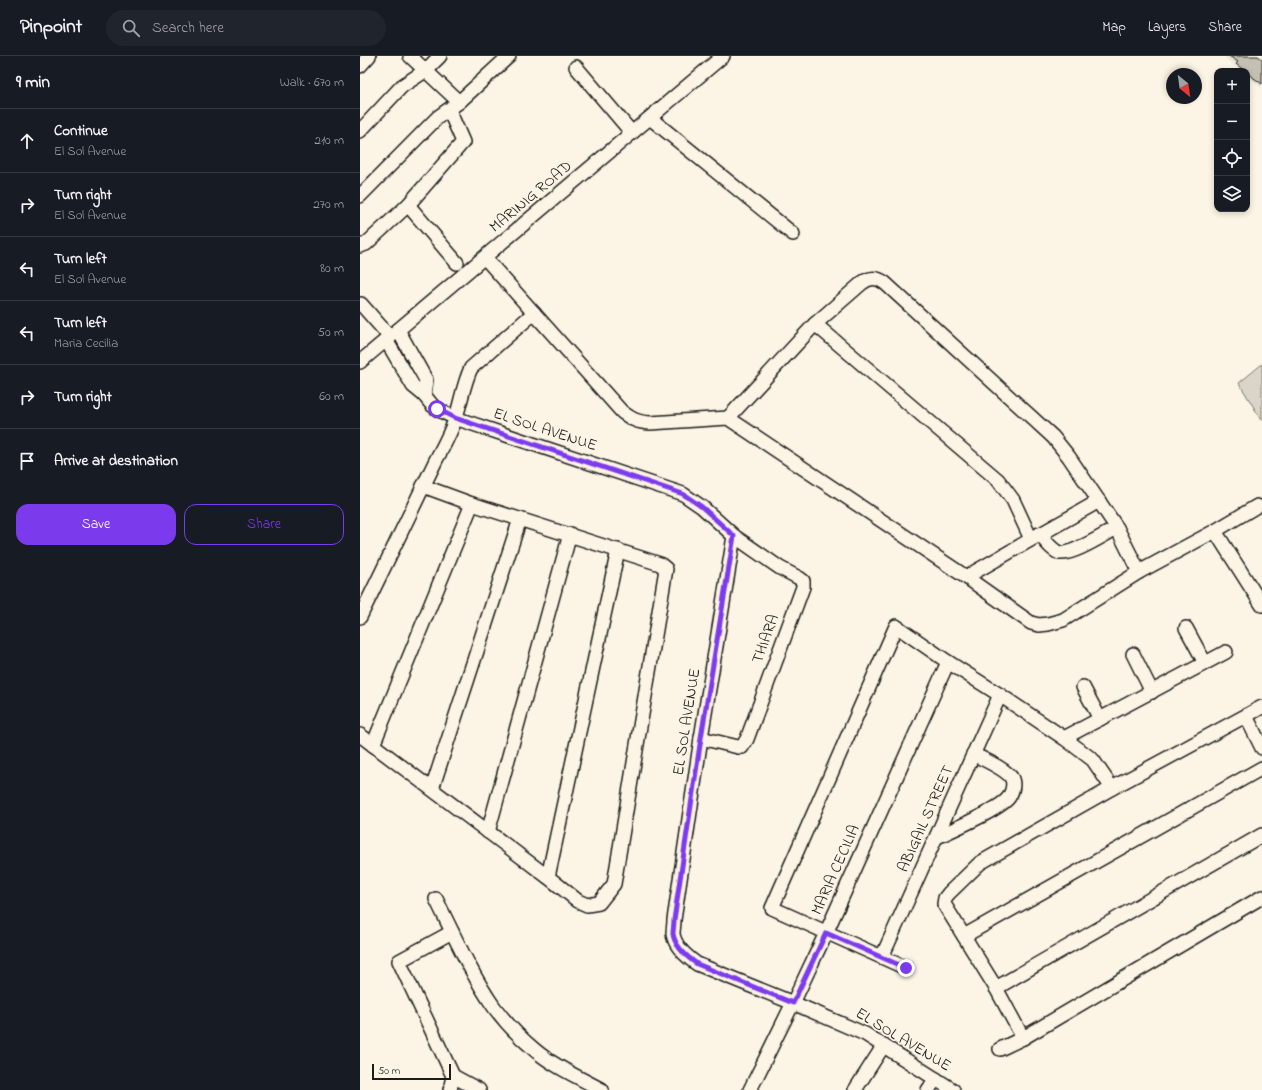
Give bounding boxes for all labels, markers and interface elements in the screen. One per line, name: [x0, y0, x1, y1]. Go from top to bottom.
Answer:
search box: [106, 10, 386, 46]
text: Pinpoint: [20, 14, 82, 41]
icon: search: [120, 17, 142, 39]
text: Search here: [152, 17, 224, 39]
text: Map: [1102, 17, 1126, 38]
text: Layers: [1148, 17, 1186, 38]
text: Share: [1208, 17, 1242, 38]
north arrow: [1166, 68, 1202, 104]
map controls: [1214, 68, 1250, 212]
button: +: [1214, 68, 1250, 104]
text: 9 min: [16, 70, 50, 95]
text: Walk · 670 m: [280, 73, 344, 92]
button: −: [1214, 104, 1250, 140]
text: Continue: [54, 120, 108, 142]
icon: ahead: [16, 130, 38, 152]
text: 210 m: [314, 131, 344, 150]
button: locate: [1214, 140, 1250, 176]
text: El Sol Avenue: [54, 142, 126, 161]
street label: MARINIG ROAD: [484, 155, 578, 239]
button: layers: [1214, 176, 1250, 212]
text: Turn right: [54, 184, 112, 206]
icon: right: [16, 194, 38, 216]
text: 270 m: [313, 195, 344, 214]
text: El Sol Avenue: [54, 206, 126, 225]
text: Turn left: [54, 248, 107, 270]
icon: left: [16, 258, 38, 280]
text: 80 m: [320, 259, 344, 278]
text: El Sol Avenue: [54, 270, 126, 289]
text: Turn left: [54, 312, 107, 334]
icon: left: [16, 322, 38, 344]
text: 50 m: [318, 323, 344, 342]
text: Maria Cecilia: [54, 334, 118, 353]
icon: right: [16, 386, 38, 408]
text: Turn right: [54, 386, 112, 408]
text: 60 m: [319, 387, 344, 406]
route start: [428, 400, 446, 418]
street label: EL SOL AVENUE: [490, 402, 600, 458]
icon: arrive: [16, 450, 38, 472]
text: Arrive at destination: [54, 450, 178, 472]
button: Save: [16, 504, 176, 545]
button: Share: [184, 504, 344, 545]
street label: THIARA: [746, 611, 786, 667]
street label: EL SOL AVENUE: [667, 667, 707, 777]
street label: ABIGAIL STREET: [892, 762, 960, 876]
street label: MARIA CECILIA: [805, 821, 867, 919]
route end: [897, 959, 915, 977]
street label: EL SOL AVENUE: [851, 1002, 955, 1078]
scale bar: [372, 1062, 451, 1081]
text: 50 m: [378, 1063, 400, 1079]

